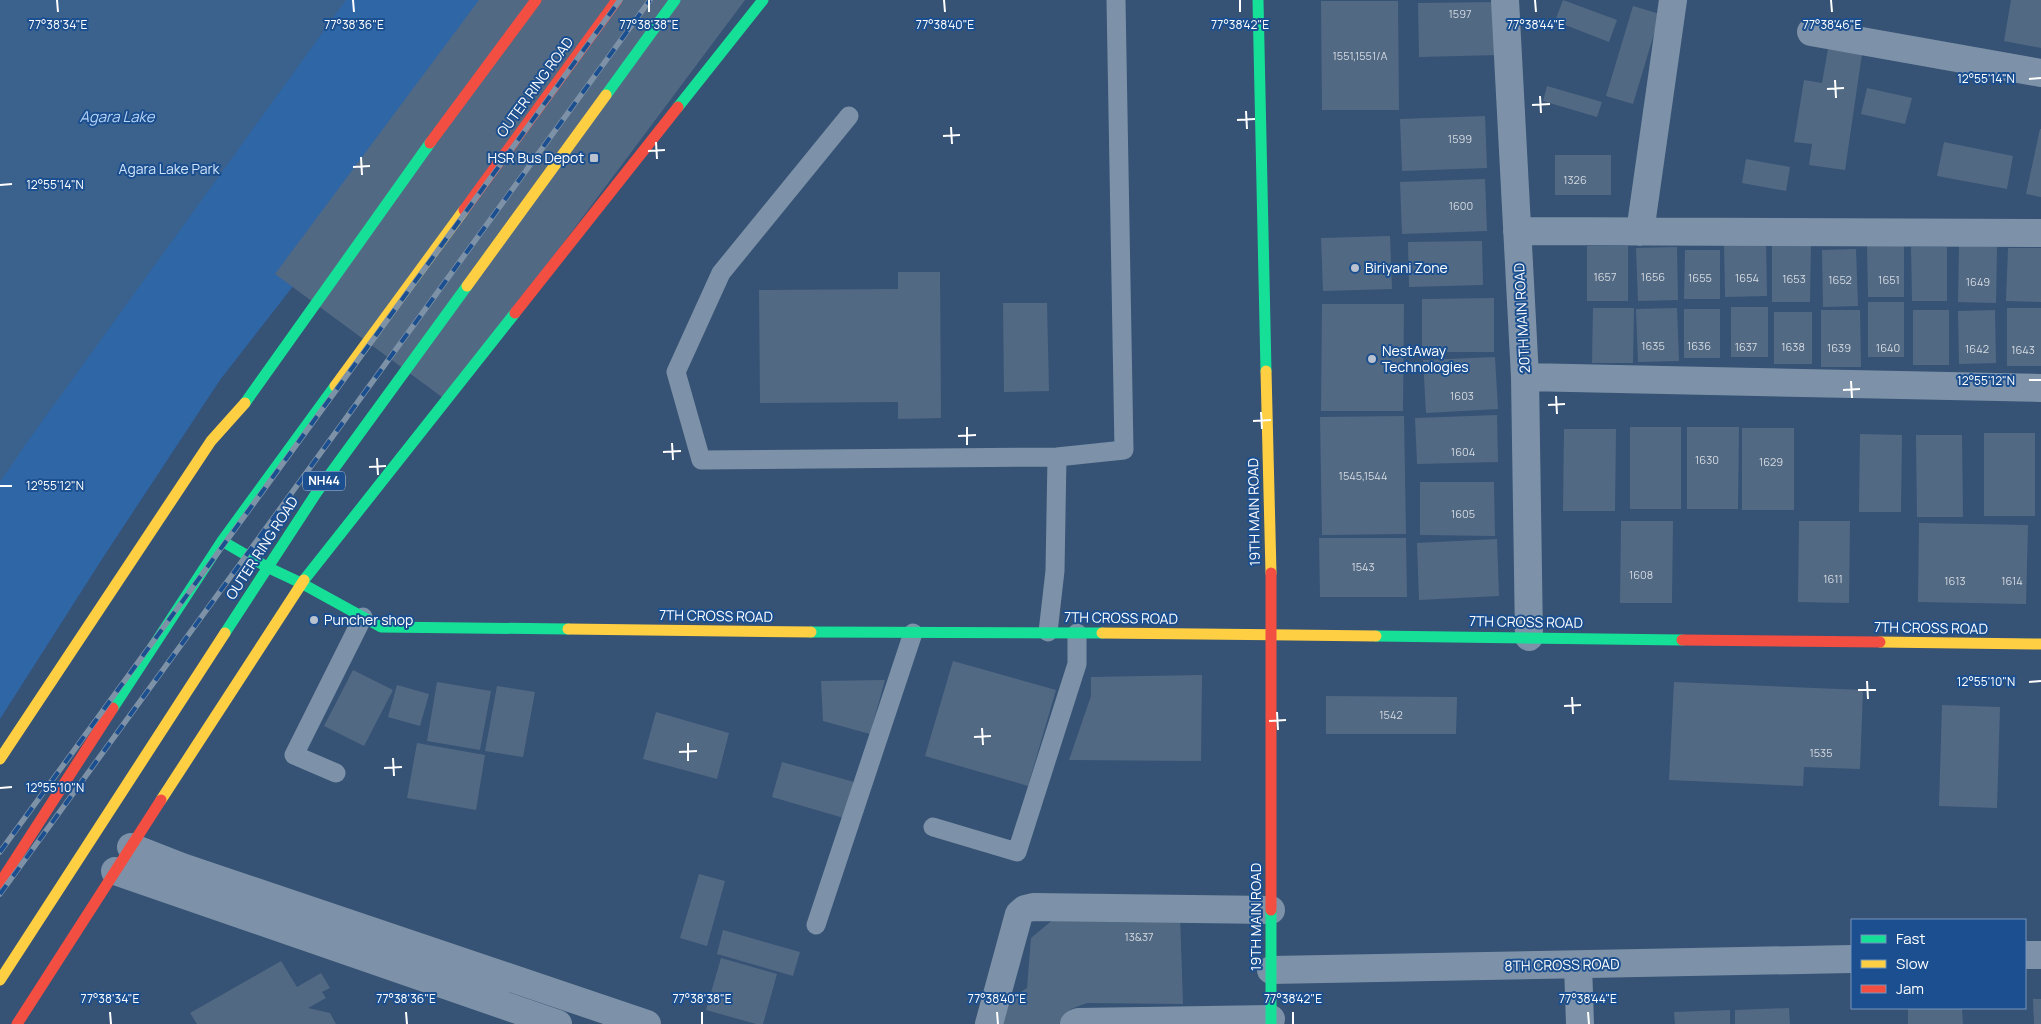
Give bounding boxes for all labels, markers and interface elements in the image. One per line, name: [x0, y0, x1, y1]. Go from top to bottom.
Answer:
house number: 1597: [1449, 6, 1471, 21]
text: 77°38'34"E: [29, 16, 88, 33]
text: 77°38'36"E: [324, 16, 384, 33]
text: 77°38'38"E: [619, 16, 679, 33]
text: 77°38'40"E: [916, 16, 974, 33]
text: 77°38'42"E: [1211, 16, 1269, 33]
text: 77°38'44"E: [1507, 16, 1565, 33]
text: 77°38'46"E: [1803, 16, 1861, 33]
street label: OUTER RING ROAD: [492, 33, 577, 141]
house number: 1551,1551/A: [1333, 48, 1388, 63]
text: 12°55'14"N: [1957, 70, 2015, 87]
water label: Agara Lake: [79, 106, 156, 127]
house number: 1599: [1448, 131, 1472, 146]
place label: HSR Bus Depot: [488, 148, 584, 167]
marker: HSR Bus Depot: [588, 152, 600, 164]
park label: Agara Lake Park: [119, 159, 220, 178]
house number: 1326: [1563, 172, 1587, 187]
text: 12°55'14"N: [26, 176, 84, 193]
house number: 1600: [1449, 198, 1473, 213]
place label: Biriyani Zone: [1365, 258, 1448, 277]
marker: Biriyani Zone: [1349, 262, 1361, 274]
street label: 20TH MAIN ROAD: [1509, 262, 1534, 374]
house number: 1657: [1594, 269, 1617, 284]
house number: 1656: [1641, 269, 1665, 284]
house number: 1655: [1688, 270, 1712, 285]
house number: 1654: [1735, 270, 1759, 285]
house number: 1653: [1782, 271, 1806, 286]
house number: 1652: [1828, 272, 1852, 287]
house number: 1651: [1878, 272, 1900, 287]
house number: 1649: [1966, 274, 1990, 289]
house number: 1635: [1641, 338, 1665, 353]
house number: 1636: [1687, 338, 1711, 353]
house number: 1637: [1735, 339, 1757, 354]
house number: 1638: [1781, 339, 1805, 354]
house number: 1639: [1827, 340, 1851, 355]
house number: 1640: [1876, 340, 1900, 355]
place label: NestAway Technologies: [1382, 341, 1469, 376]
house number: 1642: [1965, 341, 1989, 356]
house number: 1643: [2011, 342, 2035, 357]
marker: NestAway Technologies: [1366, 353, 1378, 365]
text: 12°55'12"N: [1957, 372, 2015, 389]
house number: 1603: [1450, 388, 1474, 403]
house number: 1604: [1451, 444, 1475, 459]
house number: 1630: [1695, 452, 1719, 467]
house number: 1629: [1759, 454, 1783, 469]
street label: 19TH MAIN ROAD: [1243, 458, 1264, 566]
house number: 1545,1544: [1339, 468, 1387, 483]
road number: NH44: [303, 472, 345, 491]
text: 12°55'12"N: [26, 477, 84, 494]
street label: OUTER RING ROAD: [221, 493, 302, 603]
house number: 1605: [1451, 506, 1475, 521]
house number: 1543: [1351, 559, 1375, 574]
house number: 1608: [1629, 567, 1653, 582]
house number: 1611: [1823, 571, 1843, 586]
house number: 1613: [1944, 573, 1966, 588]
house number: 1614: [2001, 573, 2023, 588]
street label: 7TH CROSS ROAD: [659, 605, 773, 626]
street label: 7TH CROSS ROAD: [1064, 607, 1178, 628]
place label: Puncher shop: [324, 610, 413, 629]
street label: 7TH CROSS ROAD: [1469, 611, 1583, 632]
marker: Puncher shop: [308, 614, 320, 626]
street label: 7TH CROSS ROAD: [1874, 617, 1988, 638]
text: 12°55'10"N: [1957, 673, 2015, 690]
house number: 1542: [1379, 707, 1403, 722]
house number: 1535: [1809, 745, 1833, 760]
text: 12°55'10"N: [26, 779, 84, 796]
street label: 19TH MAIN ROAD: [1246, 863, 1265, 971]
legend: [1851, 919, 2026, 1009]
text: Fast: [1896, 928, 1925, 949]
house number: 13&37: [1124, 929, 1154, 944]
text: Slow: [1896, 953, 1929, 974]
street label: 8TH CROSS ROAD: [1504, 954, 1620, 975]
text: Jam: [1896, 978, 1924, 999]
text: 77°38'34"E: [81, 990, 140, 1007]
text: 77°38'36"E: [376, 990, 436, 1007]
text: 77°38'38"E: [672, 990, 732, 1007]
text: 77°38'40"E: [968, 990, 1026, 1007]
text: 77°38'42"E: [1264, 990, 1322, 1007]
text: 77°38'44"E: [1559, 990, 1617, 1007]

